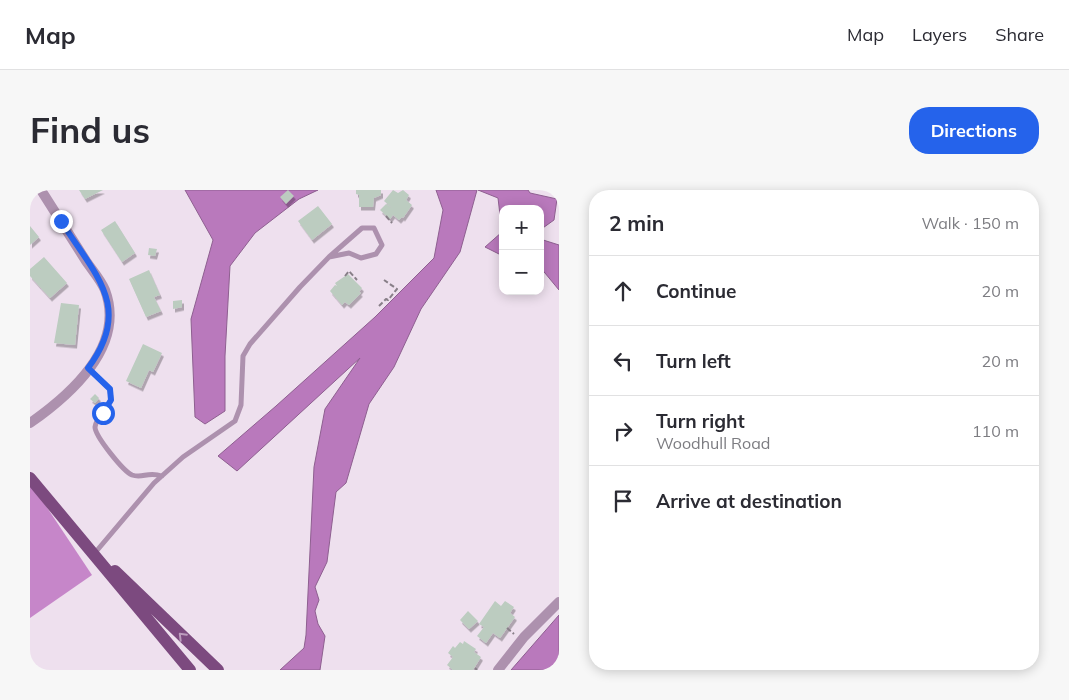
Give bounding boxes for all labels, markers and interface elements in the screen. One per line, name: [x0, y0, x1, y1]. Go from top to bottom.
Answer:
text: Map: [25, 20, 76, 50]
text: Map: [847, 23, 884, 46]
text: Layers: [912, 23, 967, 46]
text: Share: [995, 23, 1044, 46]
button: Directions: [909, 107, 1039, 154]
text: Find us: [30, 108, 150, 152]
map controls: [499, 205, 544, 295]
button: +: [499, 205, 544, 250]
route end: [50, 210, 73, 233]
text: 2 min: [609, 210, 664, 236]
text: Walk · 150 m: [921, 213, 1019, 233]
button: −: [499, 250, 544, 295]
icon: ahead: [609, 277, 637, 305]
text: Continue: [656, 279, 736, 303]
text: 20 m: [982, 281, 1019, 301]
icon: left: [609, 347, 637, 375]
text: Turn left: [656, 349, 731, 373]
text: 20 m: [982, 351, 1019, 371]
route start: [92, 402, 115, 425]
text: Turn right: [656, 409, 745, 433]
icon: right: [609, 417, 637, 445]
text: 110 m: [972, 421, 1019, 441]
text: Woodhull Road: [656, 433, 770, 453]
icon: arrive: [609, 487, 637, 515]
text: Arrive at destination: [656, 489, 842, 513]
one-way arrow: [179, 633, 188, 642]

